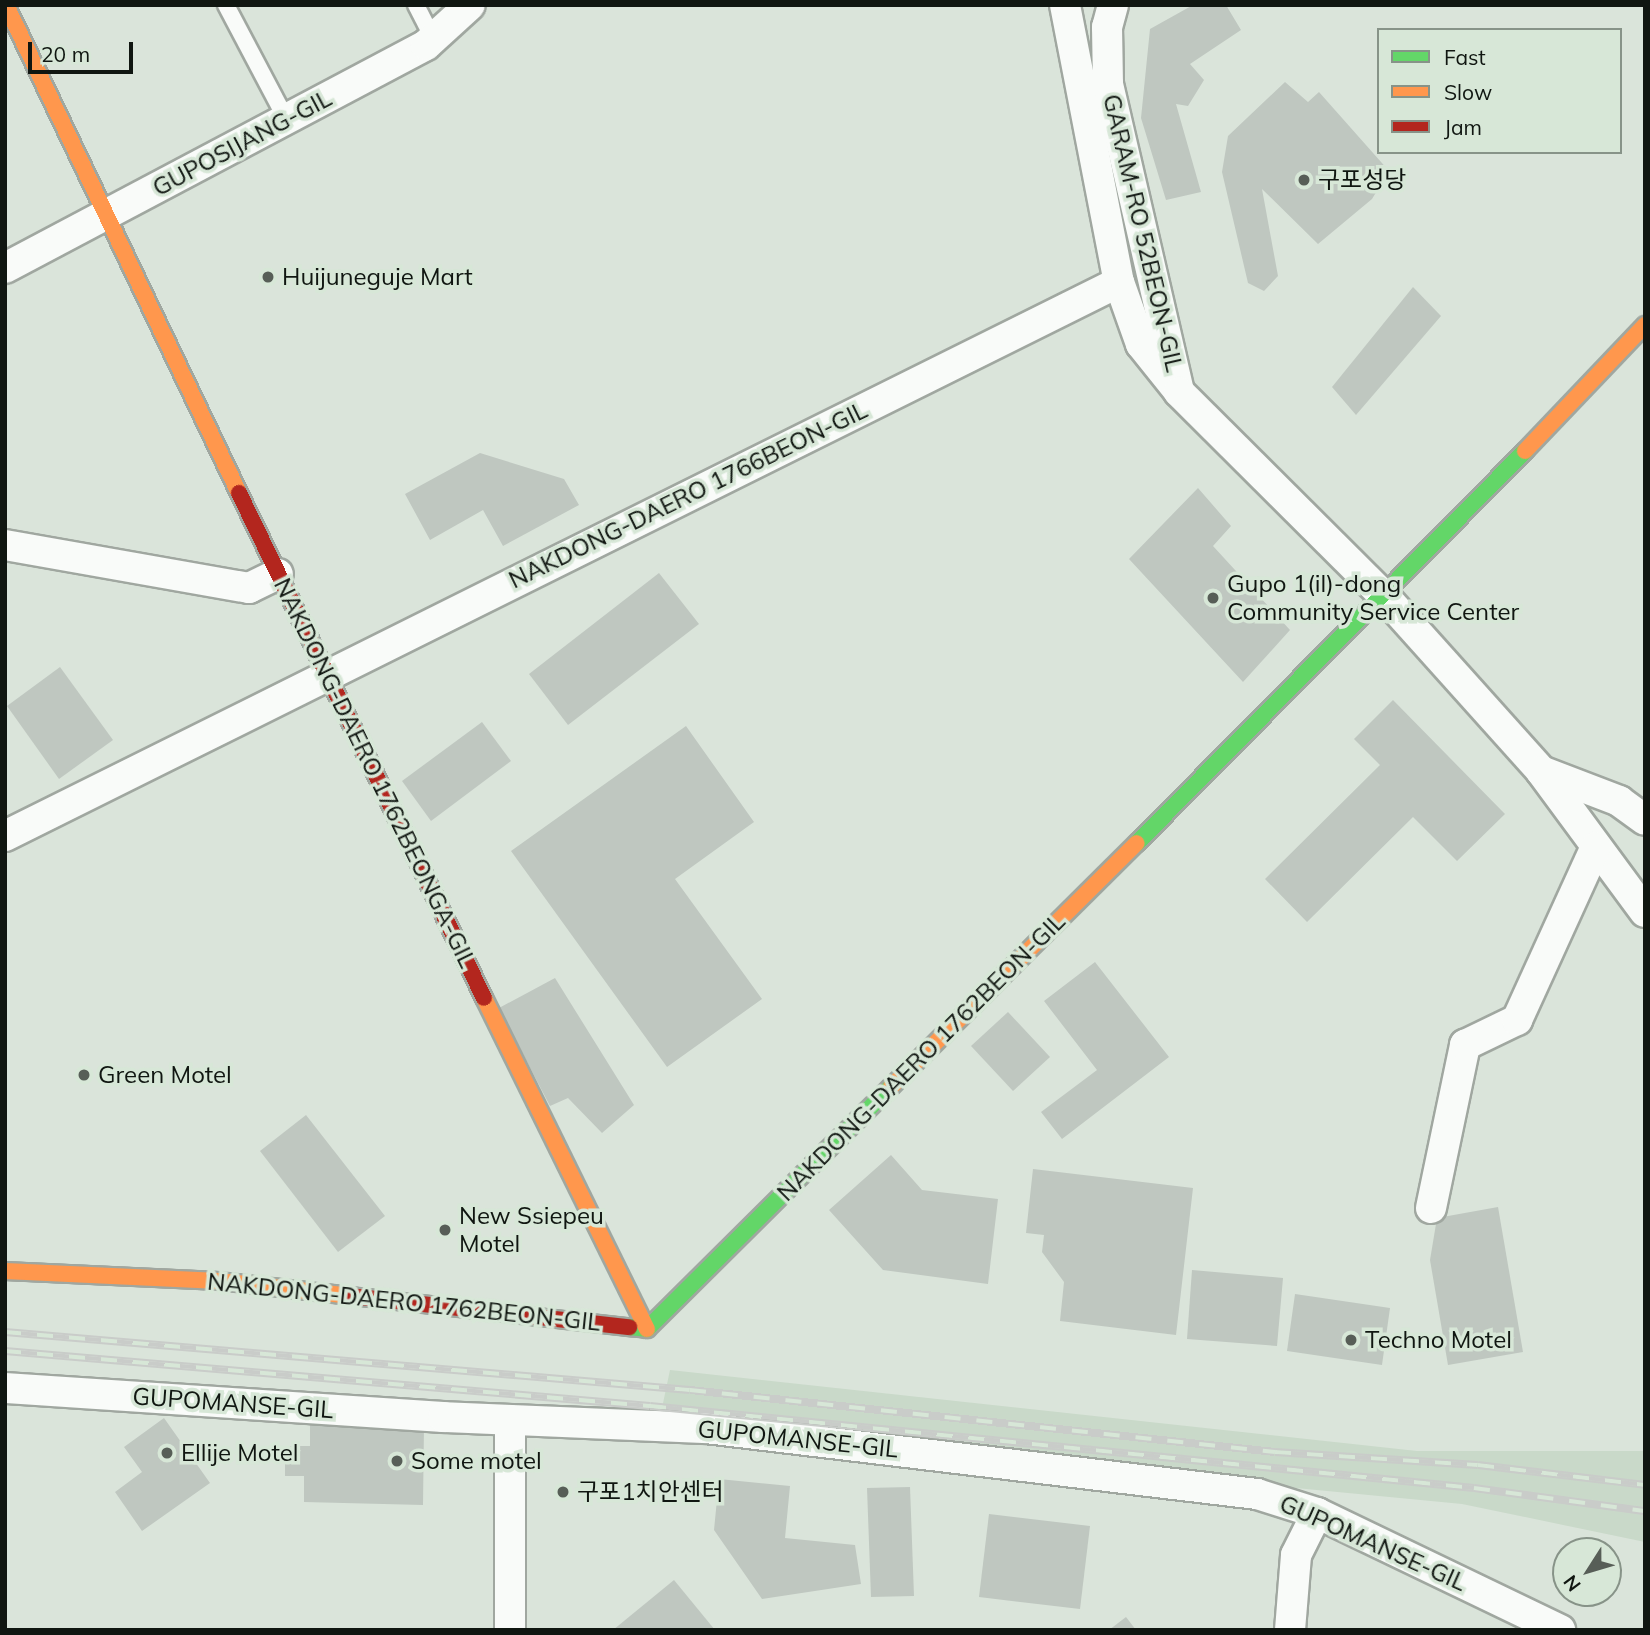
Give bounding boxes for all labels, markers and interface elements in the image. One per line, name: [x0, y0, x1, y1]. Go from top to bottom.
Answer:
scale bar: [32, 28, 136, 72]
legend: [1377, 28, 1622, 154]
text: 20 m: [41, 41, 90, 67]
text: Fast: [1444, 44, 1486, 70]
text: Slow: [1444, 79, 1492, 105]
street label: GUPOSIJANG-GIL: [148, 84, 336, 202]
street label: GARAM-RO 52BEON-GIL: [1097, 91, 1189, 375]
text: Jam: [1444, 114, 1482, 140]
place label: 구포성당: [1318, 166, 1406, 194]
marker: 구포성당: [1296, 172, 1312, 188]
place label: Huijuneguje Mart: [282, 263, 473, 291]
marker: Huijuneguje Mart: [260, 269, 276, 285]
street label: NAKDONG-DAERO 1766BEON-GIL: [504, 395, 872, 595]
place label: Gupo 1(il)-dong Community Service Center: [1227, 570, 1519, 626]
street label: NAKDONG-DAERO 1762BEONGA-GIL: [268, 573, 482, 973]
marker: Gupo 1(il)-dong Community Service Center: [1205, 590, 1221, 606]
street label: NAKDONG-DAERO 1762BEON-GIL: [771, 907, 1071, 1207]
place label: Green Motel: [98, 1061, 232, 1089]
marker: Green Motel: [76, 1067, 92, 1083]
place label: New Ssiepeu Motel: [459, 1202, 604, 1258]
marker: New Ssiepeu Motel: [437, 1222, 453, 1238]
street label: NAKDONG-DAERO 1762BEON-GIL: [206, 1267, 602, 1337]
place label: Techno Motel: [1365, 1326, 1512, 1354]
marker: Techno Motel: [1343, 1332, 1359, 1348]
street label: GUPOMANSE-GIL: [132, 1382, 334, 1424]
street label: GUPOMANSE-GIL: [696, 1414, 900, 1464]
place label: Ellije Motel: [181, 1439, 299, 1467]
marker: Ellije Motel: [159, 1445, 175, 1461]
place label: Some motel: [411, 1447, 542, 1475]
marker: Some motel: [389, 1453, 405, 1469]
place label: 구포1치안센터: [577, 1478, 724, 1506]
marker: 구포1치안센터: [555, 1484, 571, 1500]
street label: GUPOMANSE-GIL: [1275, 1489, 1471, 1597]
north arrow: [1552, 1537, 1622, 1607]
text: N: [1558, 1570, 1586, 1596]

